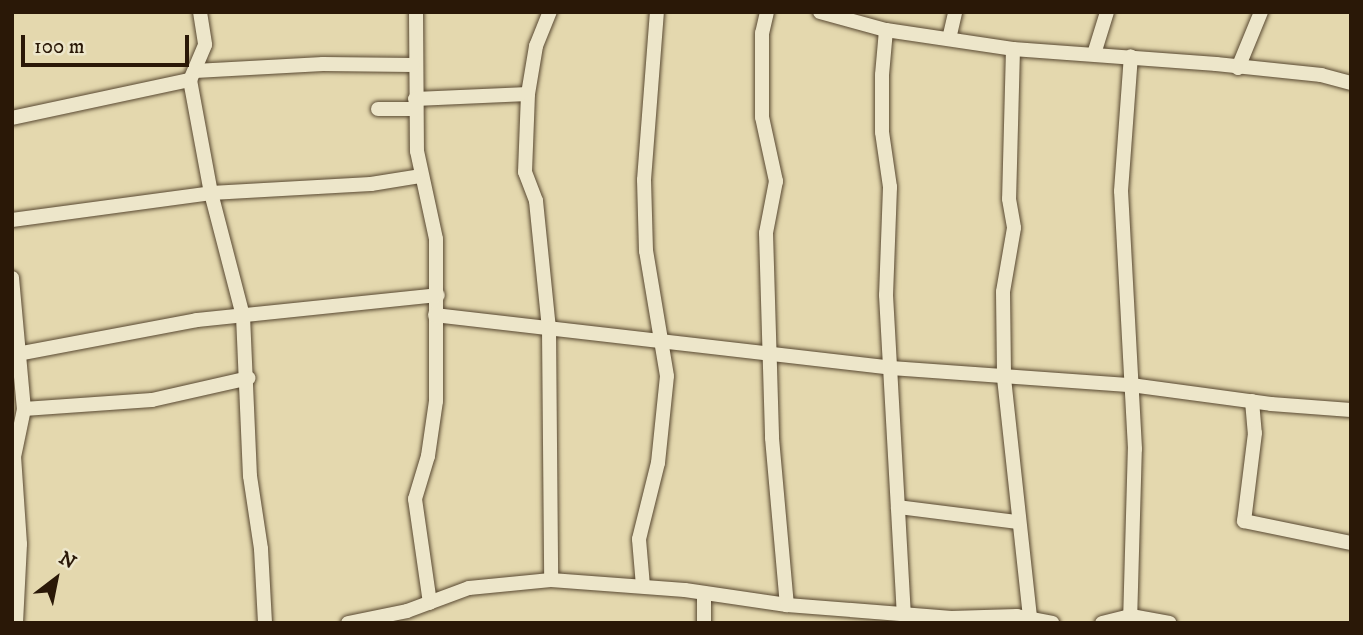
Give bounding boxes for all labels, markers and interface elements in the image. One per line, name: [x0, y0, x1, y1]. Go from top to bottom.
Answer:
scale bar: [24, 21, 192, 65]
text: 100 m: [34, 34, 85, 60]
north arrow: [21, 544, 91, 614]
text: N: [55, 547, 80, 575]

